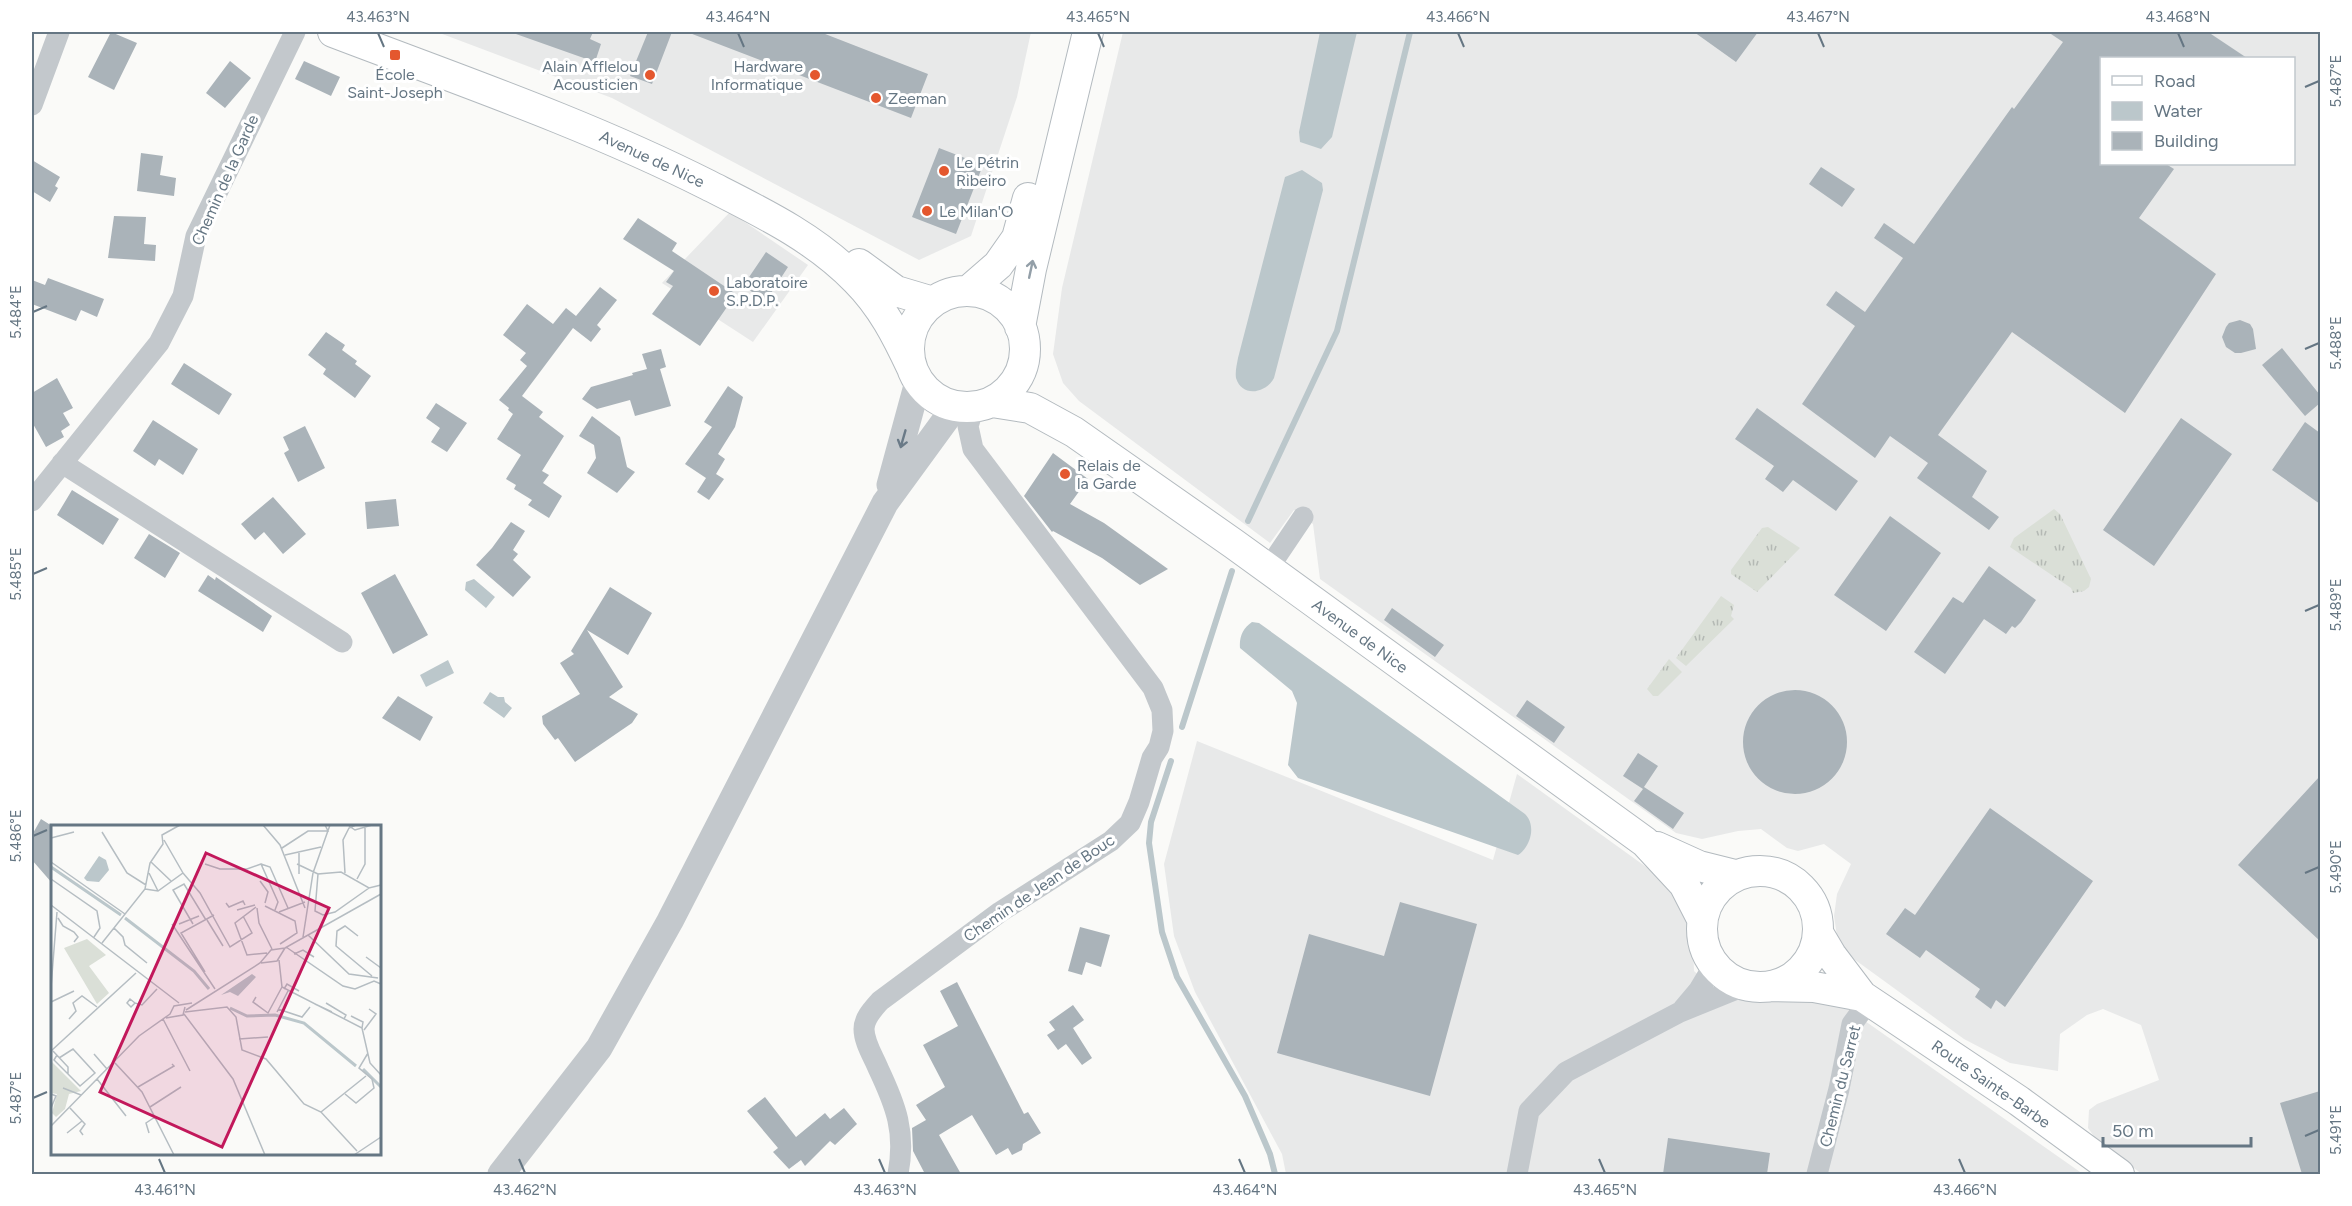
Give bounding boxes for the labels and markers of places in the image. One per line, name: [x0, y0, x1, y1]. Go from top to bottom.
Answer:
marker: École Saint-Joseph: [388, 48, 402, 62]
place label: Alain Afflelou Acousticien: [542, 57, 638, 94]
place label: Hardware Informatique: [711, 57, 803, 94]
place label: École Saint-Joseph: [347, 65, 443, 102]
marker: Alain Afflelou Acousticien: [643, 68, 657, 82]
marker: Hardware Informatique: [808, 68, 822, 82]
place label: Zeeman: [888, 89, 947, 108]
marker: Zeeman: [869, 91, 883, 105]
place label: Le Pétrin Ribeiro: [956, 153, 1019, 190]
marker: Le Pétrin Ribeiro: [937, 164, 951, 178]
place label: Le Milan'O: [939, 202, 1013, 221]
marker: Le Milan'O: [920, 204, 934, 218]
place label: Laboratoire S.P.D.P.: [726, 273, 808, 310]
marker: Laboratoire S.P.D.P.: [707, 284, 721, 298]
place label: Relais de la Garde: [1077, 456, 1141, 493]
marker: Relais de la Garde: [1058, 467, 1072, 481]

